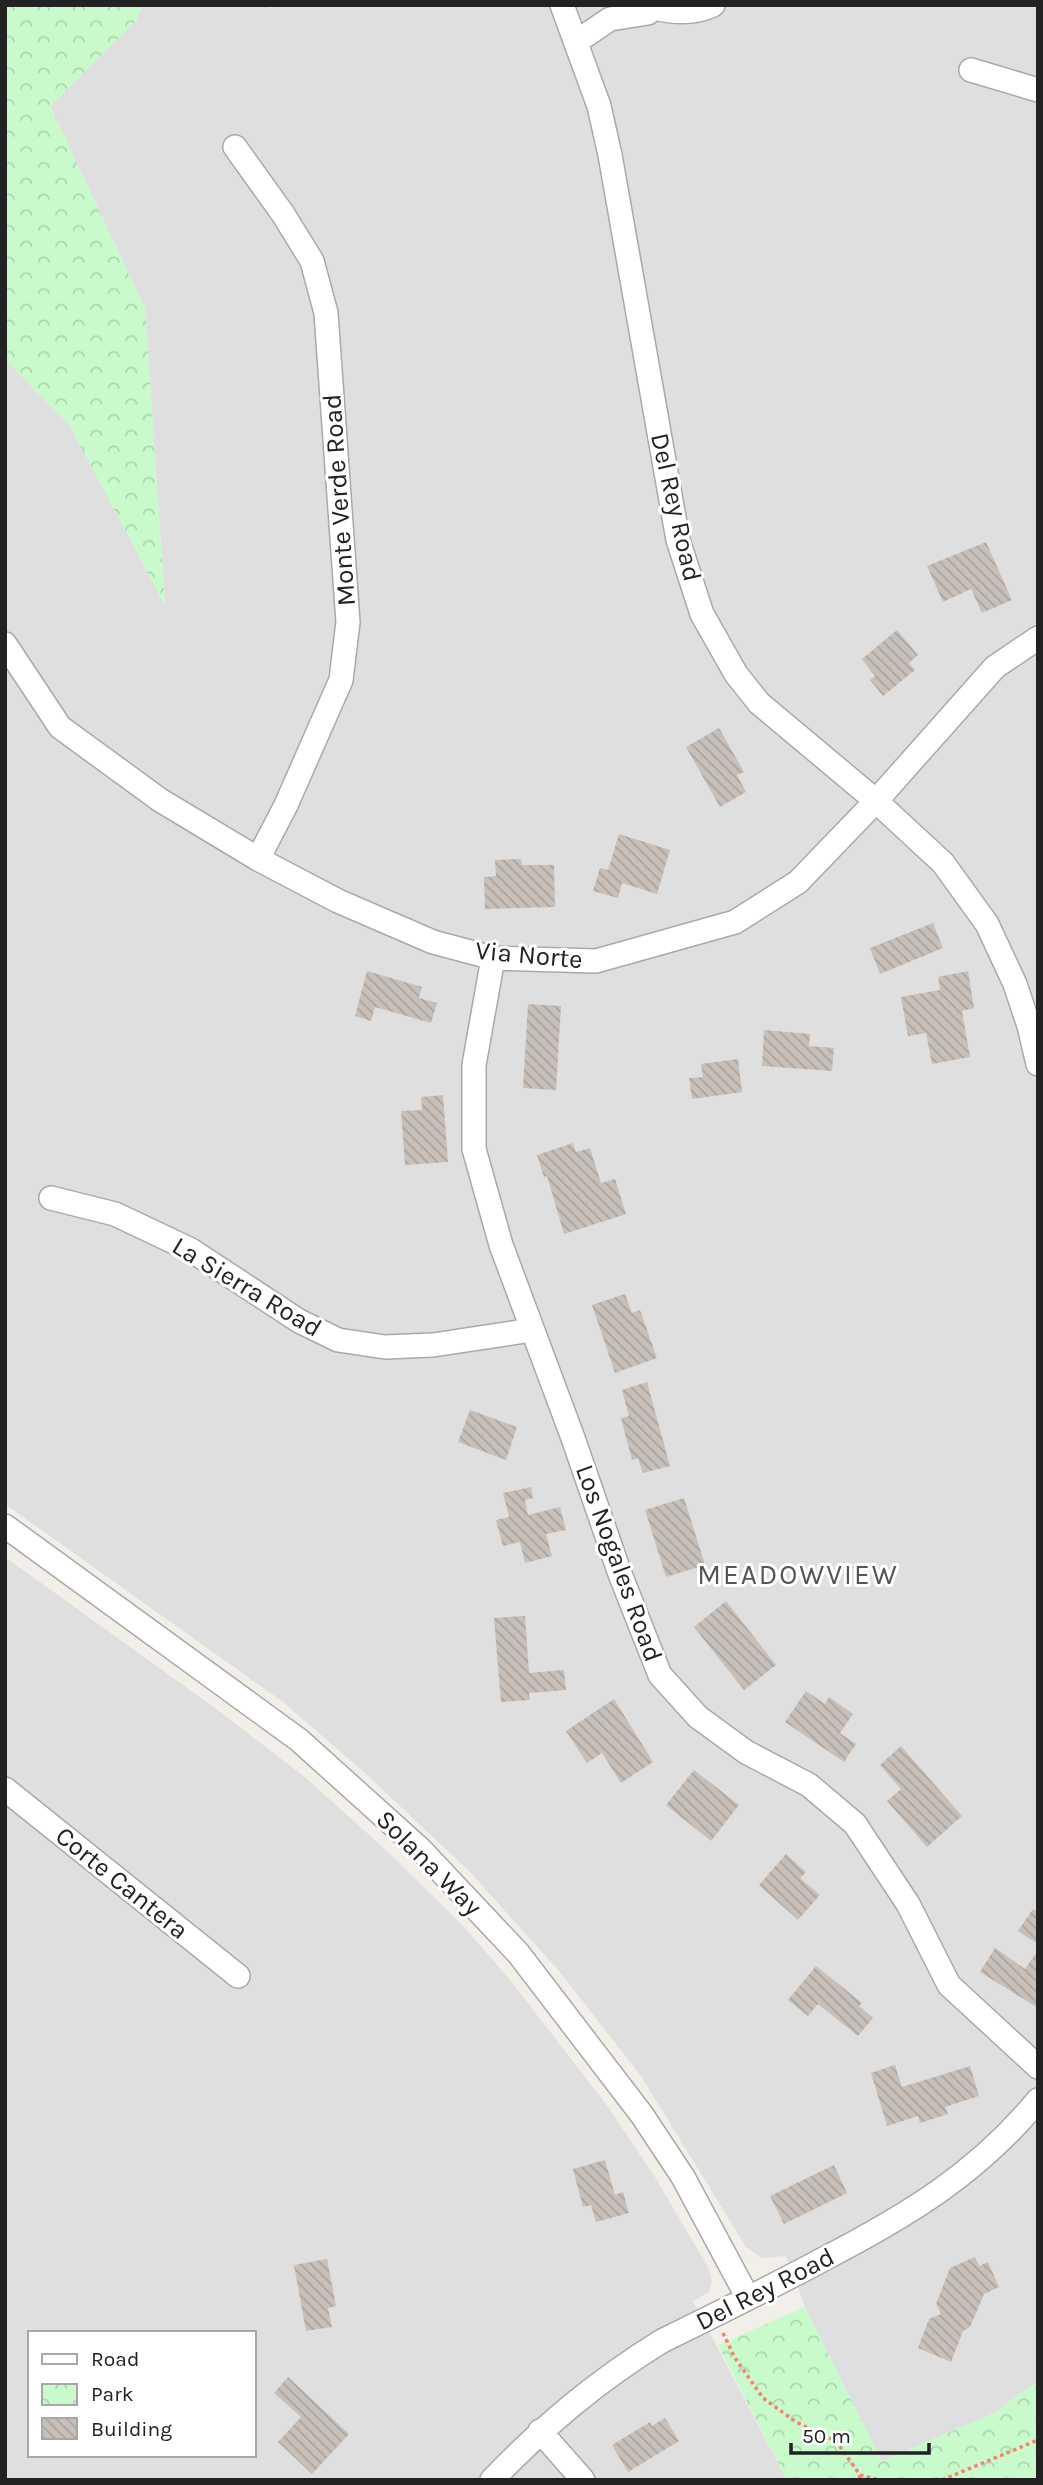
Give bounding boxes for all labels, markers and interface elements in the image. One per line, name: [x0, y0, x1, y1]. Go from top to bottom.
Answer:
street label: Monte Verde Road: [316, 393, 362, 607]
street label: Del Rey Road: [644, 430, 708, 584]
street label: Via Norte: [474, 935, 584, 975]
street label: La Sierra Road: [167, 1230, 327, 1344]
street label: Los Nogales Road: [569, 1460, 669, 1666]
district label: MEADOWVIEW: [697, 1558, 899, 1591]
street label: Solana Way: [370, 1804, 488, 1922]
street label: Corte Cantera: [49, 1820, 195, 1946]
street label: Del Rey Road: [691, 2241, 839, 2337]
legend: [28, 2331, 256, 2457]
text: Road: [91, 2347, 139, 2371]
text: Park: [91, 2382, 134, 2406]
scale bar: [791, 2412, 929, 2456]
text: Building: [91, 2417, 172, 2441]
text: 50 m: [802, 2424, 851, 2448]

